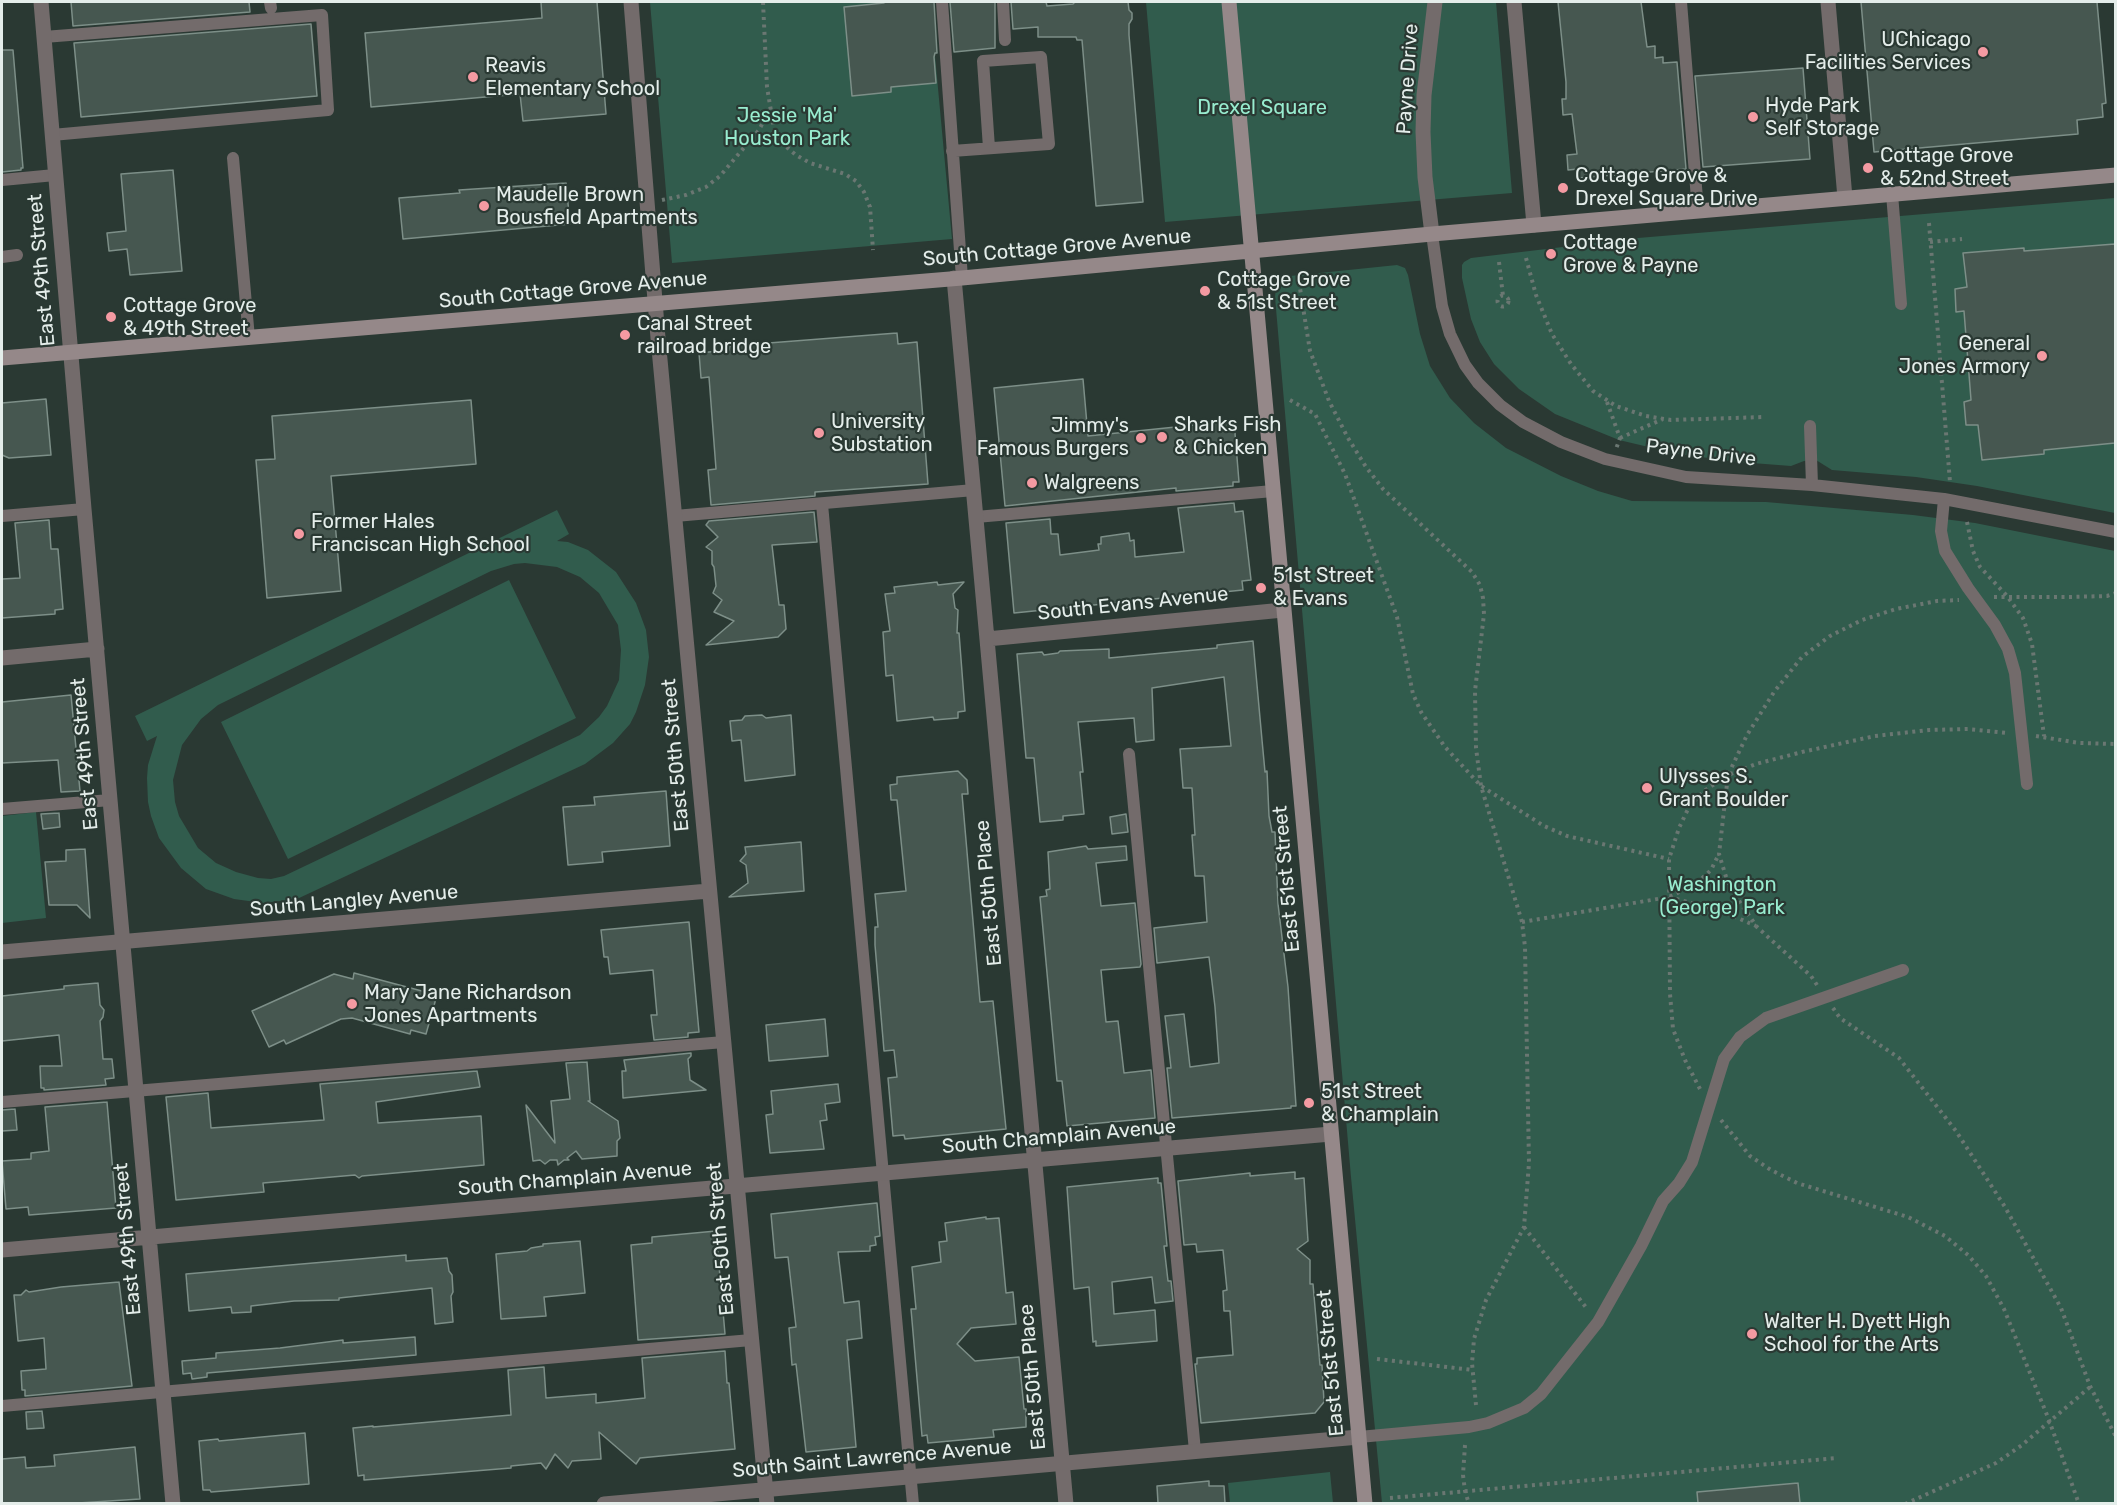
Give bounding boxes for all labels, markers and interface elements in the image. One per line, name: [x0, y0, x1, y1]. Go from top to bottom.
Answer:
street label: Payne Drive: [1392, 23, 1424, 135]
place label: UChicago Facilities Services: [1805, 28, 1971, 75]
marker: UChicago Facilities Services: [1976, 45, 1990, 59]
place label: Reavis Elementary School: [485, 54, 660, 101]
marker: Reavis Elementary School: [466, 70, 480, 84]
place label: Hyde Park Self Storage: [1765, 94, 1879, 141]
park label: Drexel Square: [1197, 96, 1327, 120]
park label: Jessie 'Ma' Houston Park: [724, 104, 850, 151]
marker: Hyde Park Self Storage: [1746, 110, 1760, 124]
place label: Cottage Grove & 52nd Street: [1880, 144, 2013, 191]
marker: Cottage Grove & 52nd Street: [1861, 161, 1875, 175]
place label: Cottage Grove & Drexel Square Drive: [1575, 164, 1758, 211]
marker: Cottage Grove & Drexel Square Drive: [1556, 181, 1570, 195]
place label: Maudelle Brown Bousfield Apartments: [496, 183, 698, 230]
street label: East 49th Street: [23, 193, 61, 347]
marker: Maudelle Brown Bousfield Apartments: [477, 199, 491, 213]
street label: South Cottage Grove Avenue: [922, 224, 1192, 272]
place label: Cottage Grove & Payne: [1563, 231, 1699, 278]
marker: Cottage Grove & Payne: [1544, 247, 1558, 261]
street label: South Cottage Grove Avenue: [438, 266, 708, 314]
place label: Cottage Grove & 51st Street: [1217, 268, 1350, 315]
marker: Cottage Grove & 51st Street: [1198, 284, 1212, 298]
place label: Cottage Grove & 49th Street: [123, 294, 256, 341]
marker: Cottage Grove & 49th Street: [104, 310, 118, 324]
place label: Canal Street railroad bridge: [637, 312, 771, 359]
marker: Canal Street railroad bridge: [618, 328, 632, 342]
place label: General Jones Armory: [1899, 332, 2030, 379]
marker: General Jones Armory: [2035, 349, 2049, 363]
place label: University Substation: [831, 410, 933, 457]
place label: Sharks Fish & Chicken: [1174, 413, 1281, 460]
place label: Jimmy's Famous Burgers: [977, 414, 1129, 461]
marker: University Substation: [812, 426, 826, 440]
marker: Sharks Fish & Chicken: [1155, 430, 1169, 444]
marker: Jimmy's Famous Burgers: [1134, 431, 1148, 445]
street label: Payne Drive: [1645, 434, 1757, 472]
place label: Walgreens: [1044, 471, 1140, 495]
marker: Walgreens: [1025, 476, 1039, 490]
place label: Former Hales Franciscan High School: [311, 510, 530, 557]
marker: Former Hales Franciscan High School: [292, 527, 306, 541]
place label: 51st Street & Evans: [1273, 564, 1374, 611]
marker: 51st Street & Evans: [1254, 581, 1268, 595]
street label: South Evans Avenue: [1036, 582, 1230, 626]
street label: East 49th Street: [66, 677, 104, 831]
street label: East 50th Street: [657, 678, 695, 832]
place label: Ulysses S. Grant Boulder: [1659, 765, 1788, 812]
marker: Ulysses S. Grant Boulder: [1640, 781, 1654, 795]
street label: East 51st Street: [1269, 805, 1305, 953]
street label: East 50th Place: [971, 819, 1007, 967]
park label: Washington (George) Park: [1659, 873, 1785, 920]
street label: South Langley Avenue: [249, 880, 459, 922]
place label: Mary Jane Richardson Jones Apartments: [364, 981, 572, 1028]
marker: Mary Jane Richardson Jones Apartments: [345, 997, 359, 1011]
place label: 51st Street & Champlain: [1321, 1080, 1439, 1127]
marker: 51st Street & Champlain: [1302, 1096, 1316, 1110]
street label: South Champlain Avenue: [941, 1115, 1177, 1159]
street label: South Champlain Avenue: [457, 1157, 693, 1201]
street label: East 49th Street: [109, 1162, 147, 1316]
street label: East 50th Street: [702, 1162, 740, 1316]
street label: East 51st Street: [1313, 1289, 1349, 1437]
street label: East 50th Place: [1015, 1303, 1051, 1451]
place label: Walter H. Dyett High School for the Arts: [1764, 1310, 1950, 1357]
marker: Walter H. Dyett High School for the Arts: [1745, 1327, 1759, 1341]
street label: South Saint Lawrence Avenue: [731, 1435, 1013, 1483]

